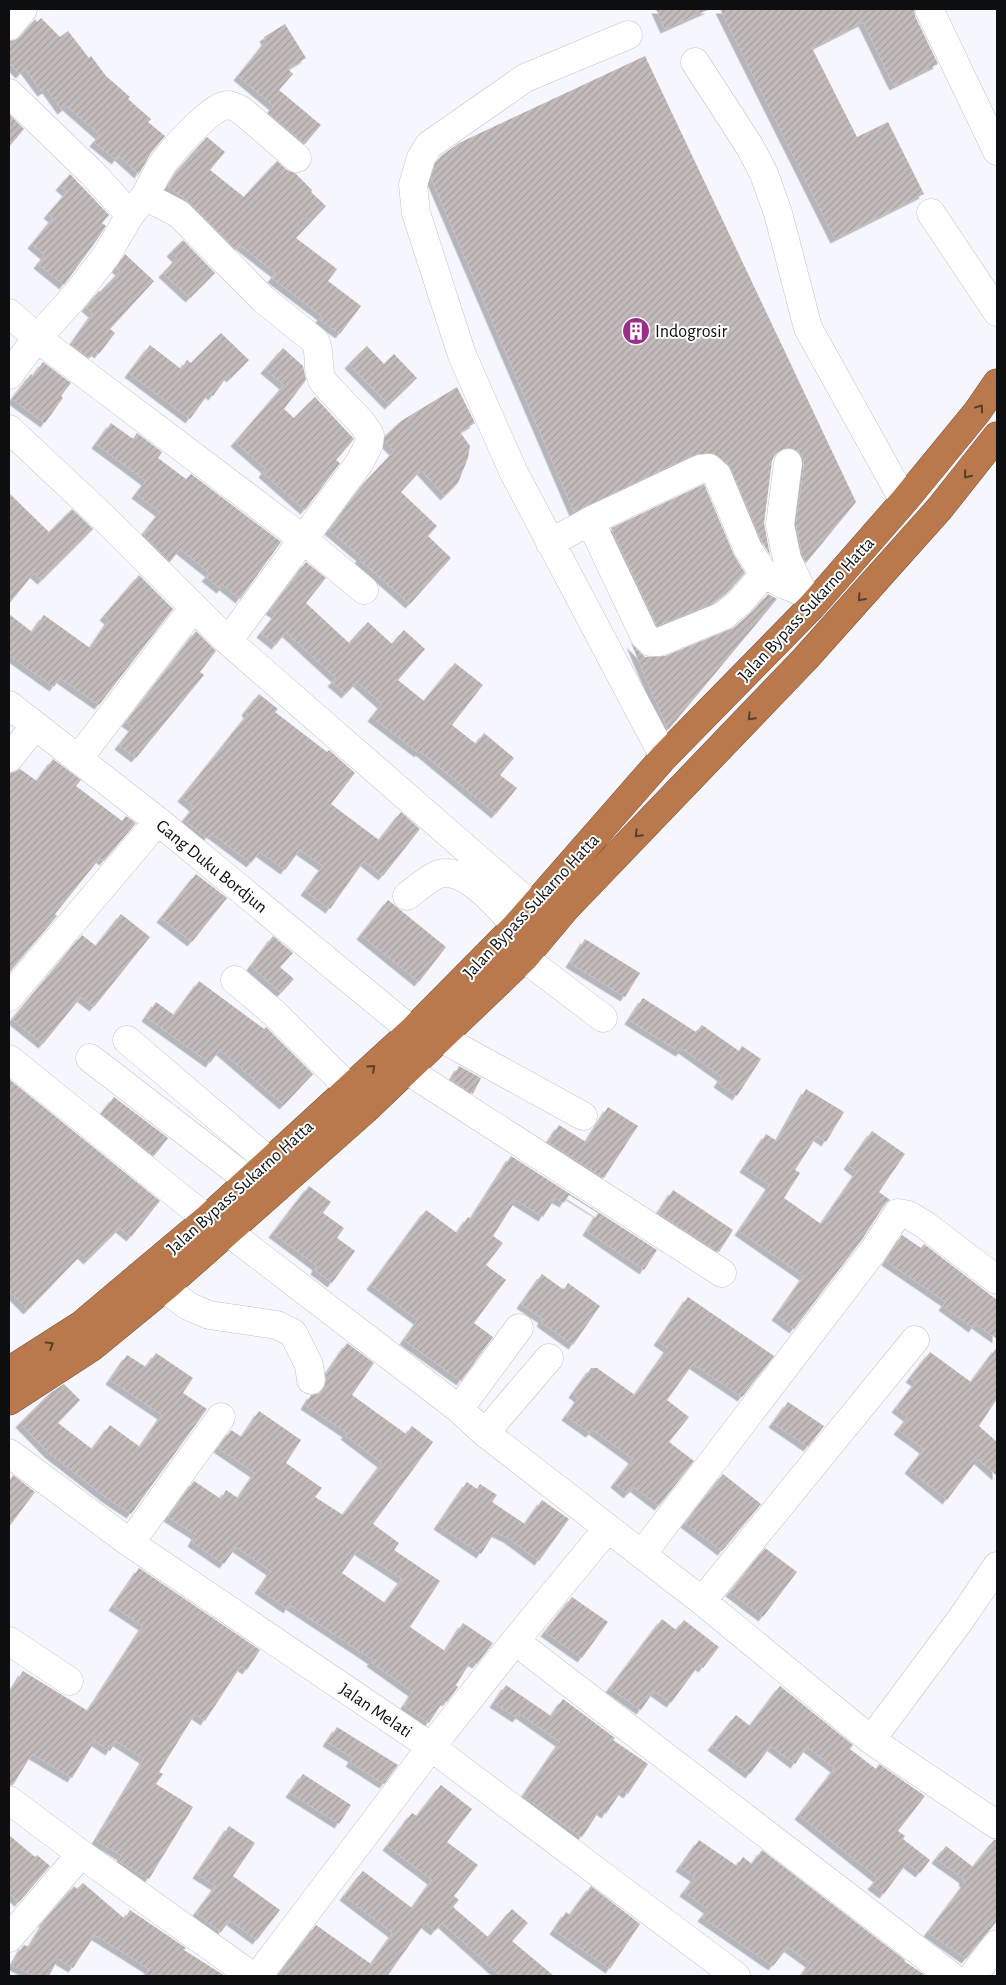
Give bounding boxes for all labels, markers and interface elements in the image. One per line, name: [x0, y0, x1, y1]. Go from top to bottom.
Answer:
building icon: Indogrosir: [621, 316, 651, 346]
place label: Indogrosir: [655, 323, 728, 341]
one-way arrow: [974, 404, 983, 414]
one-way arrow: [963, 469, 972, 478]
street label: Jalan Bypass Sukarno Hatta: [735, 534, 878, 685]
one-way arrow: [858, 592, 867, 601]
one-way arrow: [747, 711, 756, 720]
street label: Gang Duku Bordjun: [152, 817, 270, 917]
one-way arrow: [635, 828, 644, 837]
street label: Jalan Bypass Sukarno Hatta: [460, 831, 603, 982]
one-way arrow: [366, 1064, 375, 1073]
street label: Jalan Bypass Sukarno Hatta: [164, 1117, 317, 1258]
one-way arrow: [44, 1342, 54, 1351]
street label: Jalan Melati: [336, 1680, 415, 1742]

